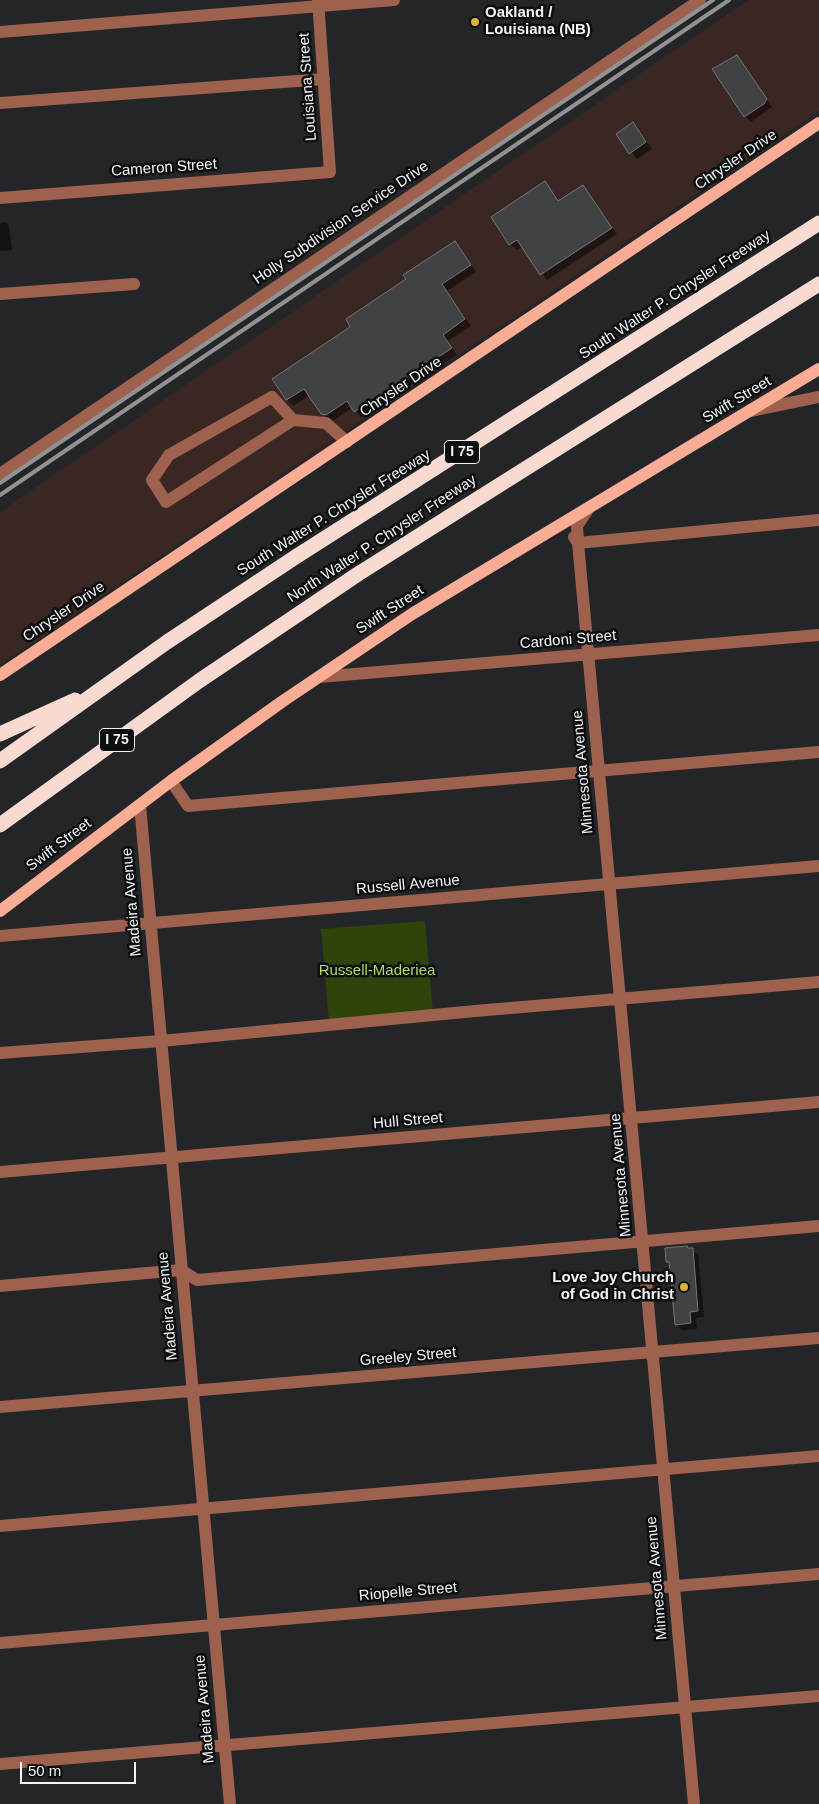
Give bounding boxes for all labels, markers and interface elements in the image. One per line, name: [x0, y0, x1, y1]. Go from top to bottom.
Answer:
place label: Oakland / Louisiana (NB): [485, 4, 591, 39]
marker: Oakland / Louisiana (NB): [469, 16, 481, 28]
street label: Louisiana Street: [295, 32, 321, 142]
street label: Chrysler Drive: [692, 126, 780, 194]
street label: Cameron Street: [111, 155, 217, 181]
street label: Holly Subdivision Service Drive: [250, 158, 432, 288]
street label: South Walter P. Chrysler Freeway: [576, 226, 774, 364]
street label: Chrysler Drive: [357, 353, 445, 421]
street label: Swift Street: [699, 373, 775, 427]
road number: I 75: [444, 441, 480, 464]
street label: South Walter P. Chrysler Freeway: [234, 446, 434, 580]
street label: North Walter P. Chrysler Freeway: [284, 471, 480, 607]
street label: Chrysler Drive: [20, 578, 108, 646]
street label: Swift Street: [353, 582, 427, 638]
street label: Cardoni Street: [519, 627, 617, 653]
street label: Minnesota Avenue: [569, 709, 597, 835]
road number: I 75: [100, 728, 134, 752]
street label: Swift Street: [23, 815, 95, 875]
street label: Madeira Avenue: [118, 847, 146, 957]
street label: Russell Avenue: [355, 872, 461, 898]
park label: Russell-Maderiea: [319, 962, 435, 980]
street label: Hull Street: [372, 1109, 444, 1133]
street label: Minnesota Avenue: [607, 1112, 635, 1238]
street label: Madeira Avenue: [154, 1251, 182, 1361]
place label: Love Joy Church of God in Christ: [552, 1269, 674, 1304]
marker: Love Joy Church of God in Christ: [678, 1281, 690, 1293]
street label: Greeley Street: [359, 1344, 457, 1370]
street label: Minnesota Avenue: [643, 1515, 671, 1641]
street label: Riopelle Street: [358, 1579, 458, 1605]
street label: Madeira Avenue: [191, 1654, 219, 1764]
scale bar: [22, 1752, 139, 1784]
text: 50 m: [28, 1762, 61, 1779]

